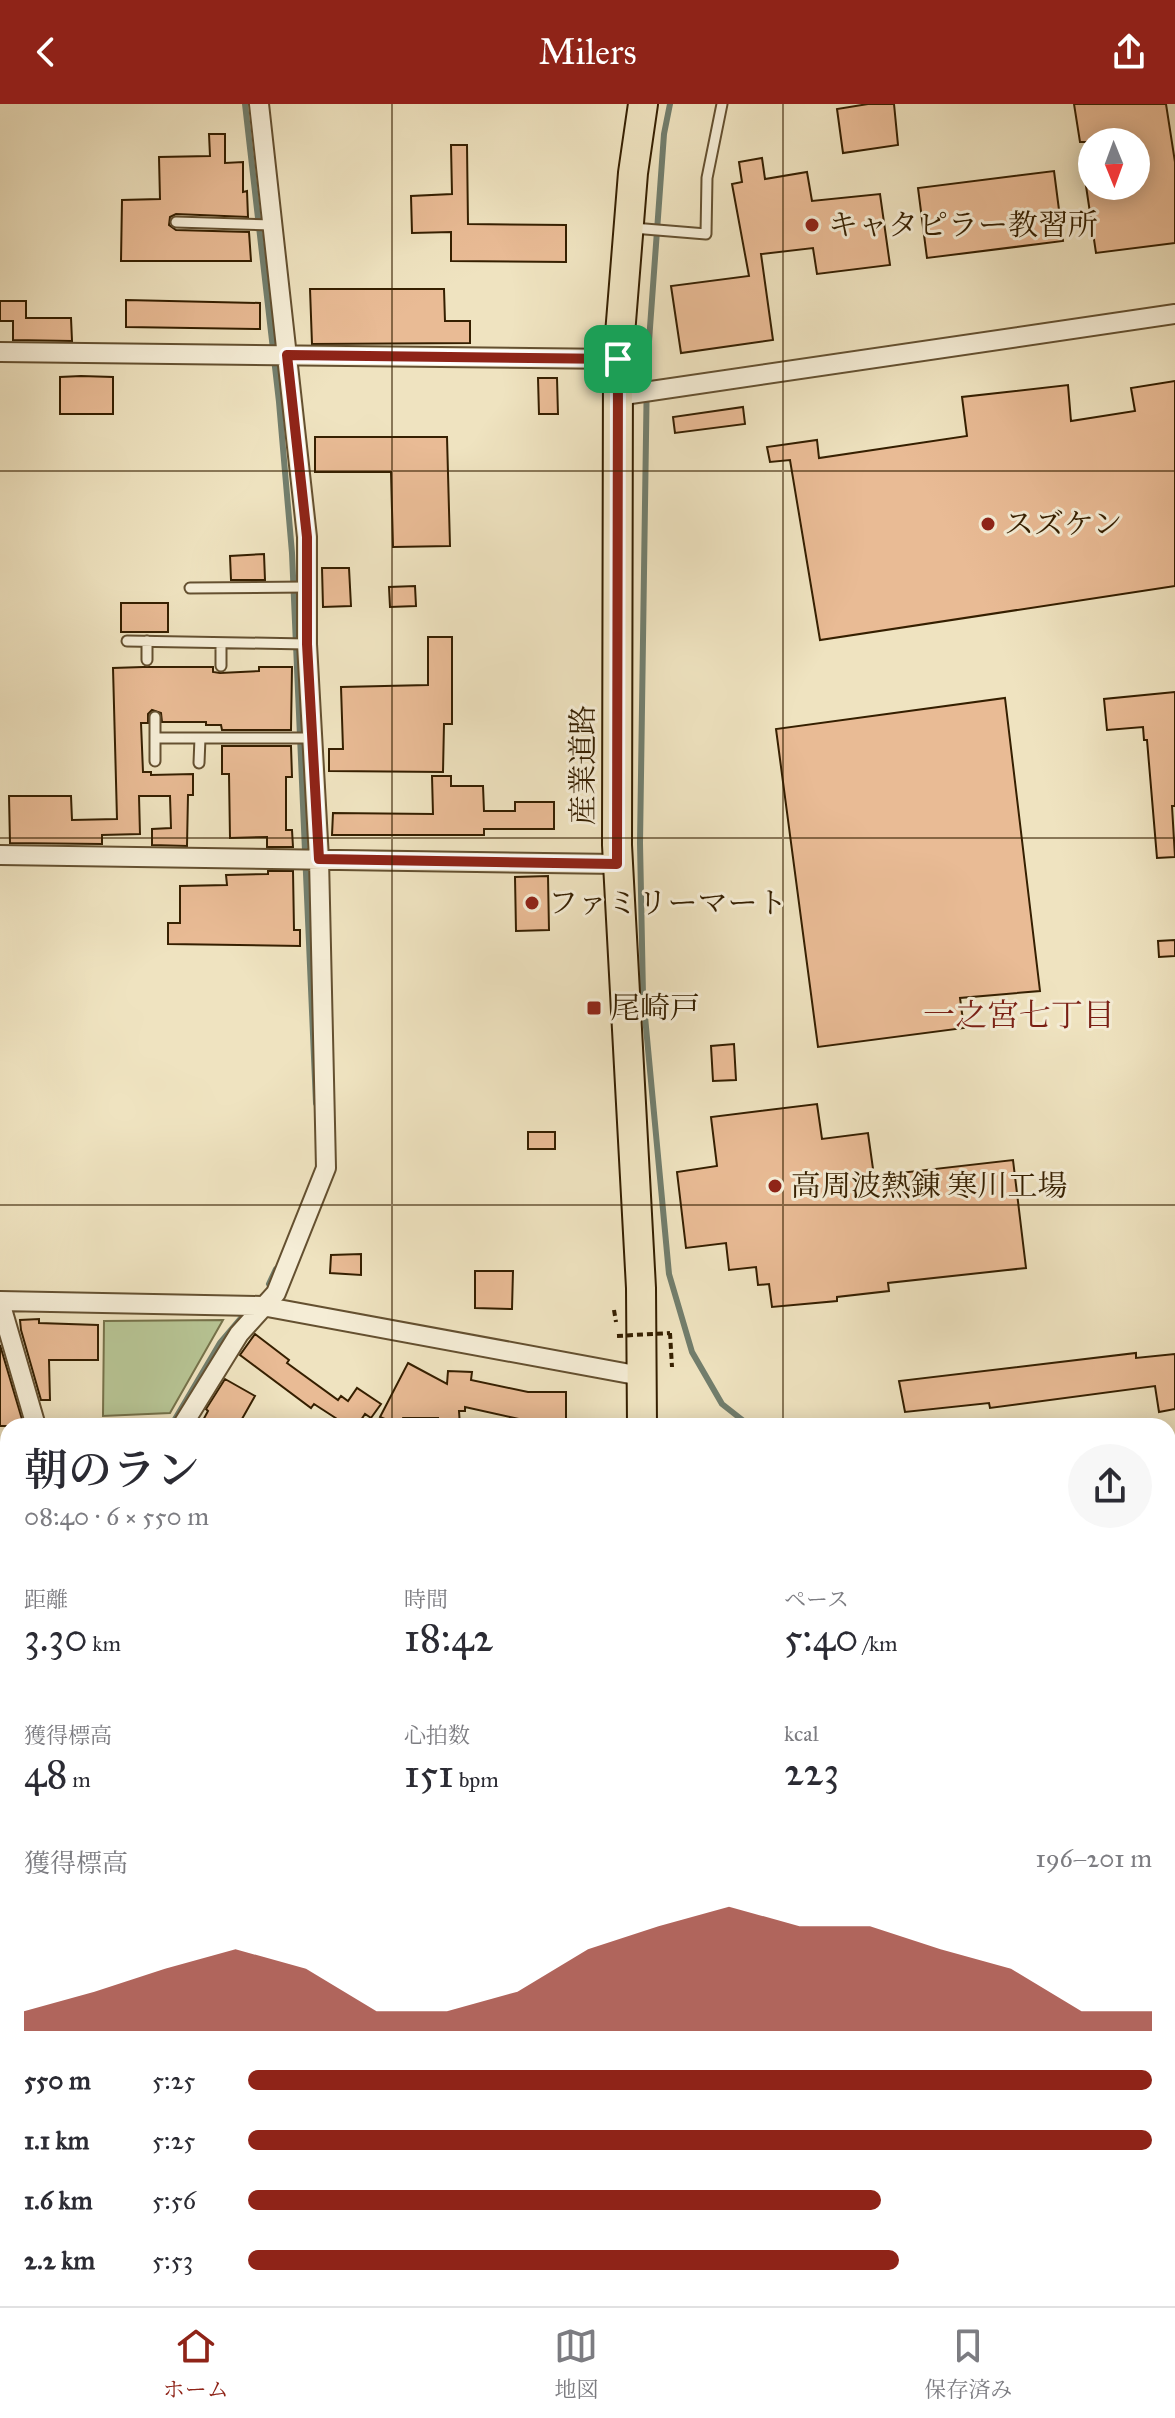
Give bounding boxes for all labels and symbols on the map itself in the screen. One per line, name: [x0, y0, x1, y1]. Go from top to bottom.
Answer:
north arrow: [1078, 128, 1150, 200]
place label: キャタピラー教習所: [828, 207, 1098, 243]
marker: キャタピラー教習所: [803, 216, 821, 234]
pin: [584, 325, 652, 393]
place label: スズケン: [1004, 506, 1123, 542]
marker: スズケン: [979, 515, 997, 533]
street label: 産業道路: [565, 705, 601, 825]
place label: ファミリーマート: [548, 885, 787, 921]
marker: ファミリーマート: [523, 894, 541, 912]
place label: 尾崎戸: [610, 990, 700, 1026]
district label: 一之宮七丁目: [923, 996, 1115, 1035]
marker: 尾崎戸: [585, 999, 603, 1017]
place label: 高周波熱錬 寒川工場: [791, 1168, 1067, 1204]
marker: 高周波熱錬 寒川工場: [766, 1177, 784, 1195]

